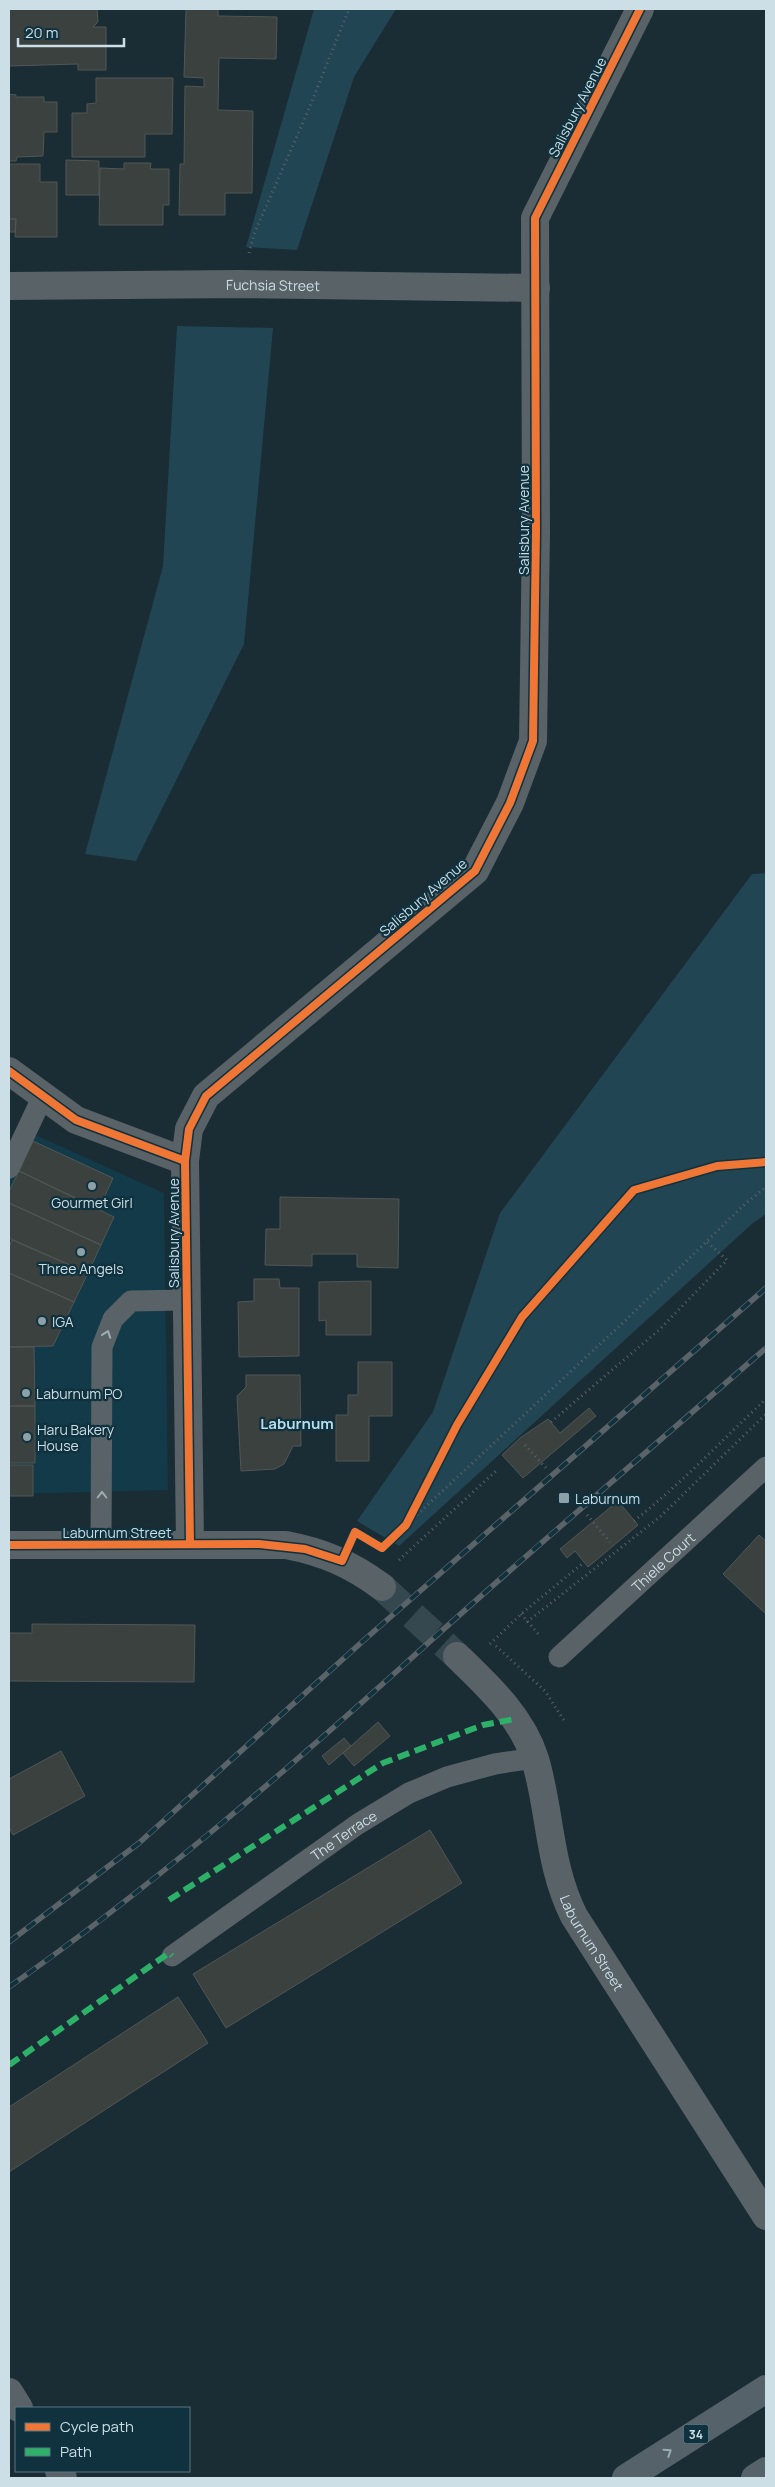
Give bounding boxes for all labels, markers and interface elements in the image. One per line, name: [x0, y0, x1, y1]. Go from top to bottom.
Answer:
scale bar: [18, 15, 124, 47]
text: 20 m: [25, 22, 58, 43]
street label: Salisbury Avenue: [544, 54, 610, 160]
street label: Fuchsia Street: [226, 274, 320, 295]
street label: Salisbury Avenue: [514, 465, 533, 575]
street label: Salisbury Avenue: [375, 854, 471, 940]
street label: Salisbury Avenue: [164, 1178, 183, 1288]
marker: Gourmet Girl: [86, 1180, 98, 1192]
place label: Gourmet Girl: [51, 1193, 133, 1212]
marker: Three Angels: [75, 1246, 87, 1258]
place label: Three Angels: [38, 1259, 124, 1278]
place label: IGA: [52, 1312, 74, 1331]
marker: IGA: [36, 1315, 48, 1327]
one-way arrow: [101, 1330, 111, 1339]
place label: Laburnum PO: [36, 1384, 122, 1403]
marker: Laburnum PO: [20, 1387, 32, 1399]
district label: Laburnum: [260, 1413, 334, 1434]
place label: Haru Bakery House: [37, 1420, 115, 1455]
marker: Haru Bakery House: [21, 1431, 33, 1443]
place label: Laburnum: [575, 1489, 640, 1508]
one-way arrow: [97, 1491, 107, 1499]
marker: Laburnum: [557, 1491, 571, 1505]
street label: Laburnum Street: [63, 1523, 172, 1542]
street label: Thiele Court: [627, 1527, 699, 1596]
street label: The Terrace: [307, 1805, 380, 1864]
street label: Laburnum Street: [556, 1892, 629, 1994]
legend: [15, 2407, 190, 2472]
text: Cycle path: [60, 2416, 134, 2437]
road number: 34: [684, 2424, 708, 2444]
text: Path: [60, 2441, 92, 2462]
one-way arrow: [662, 2449, 671, 2458]

